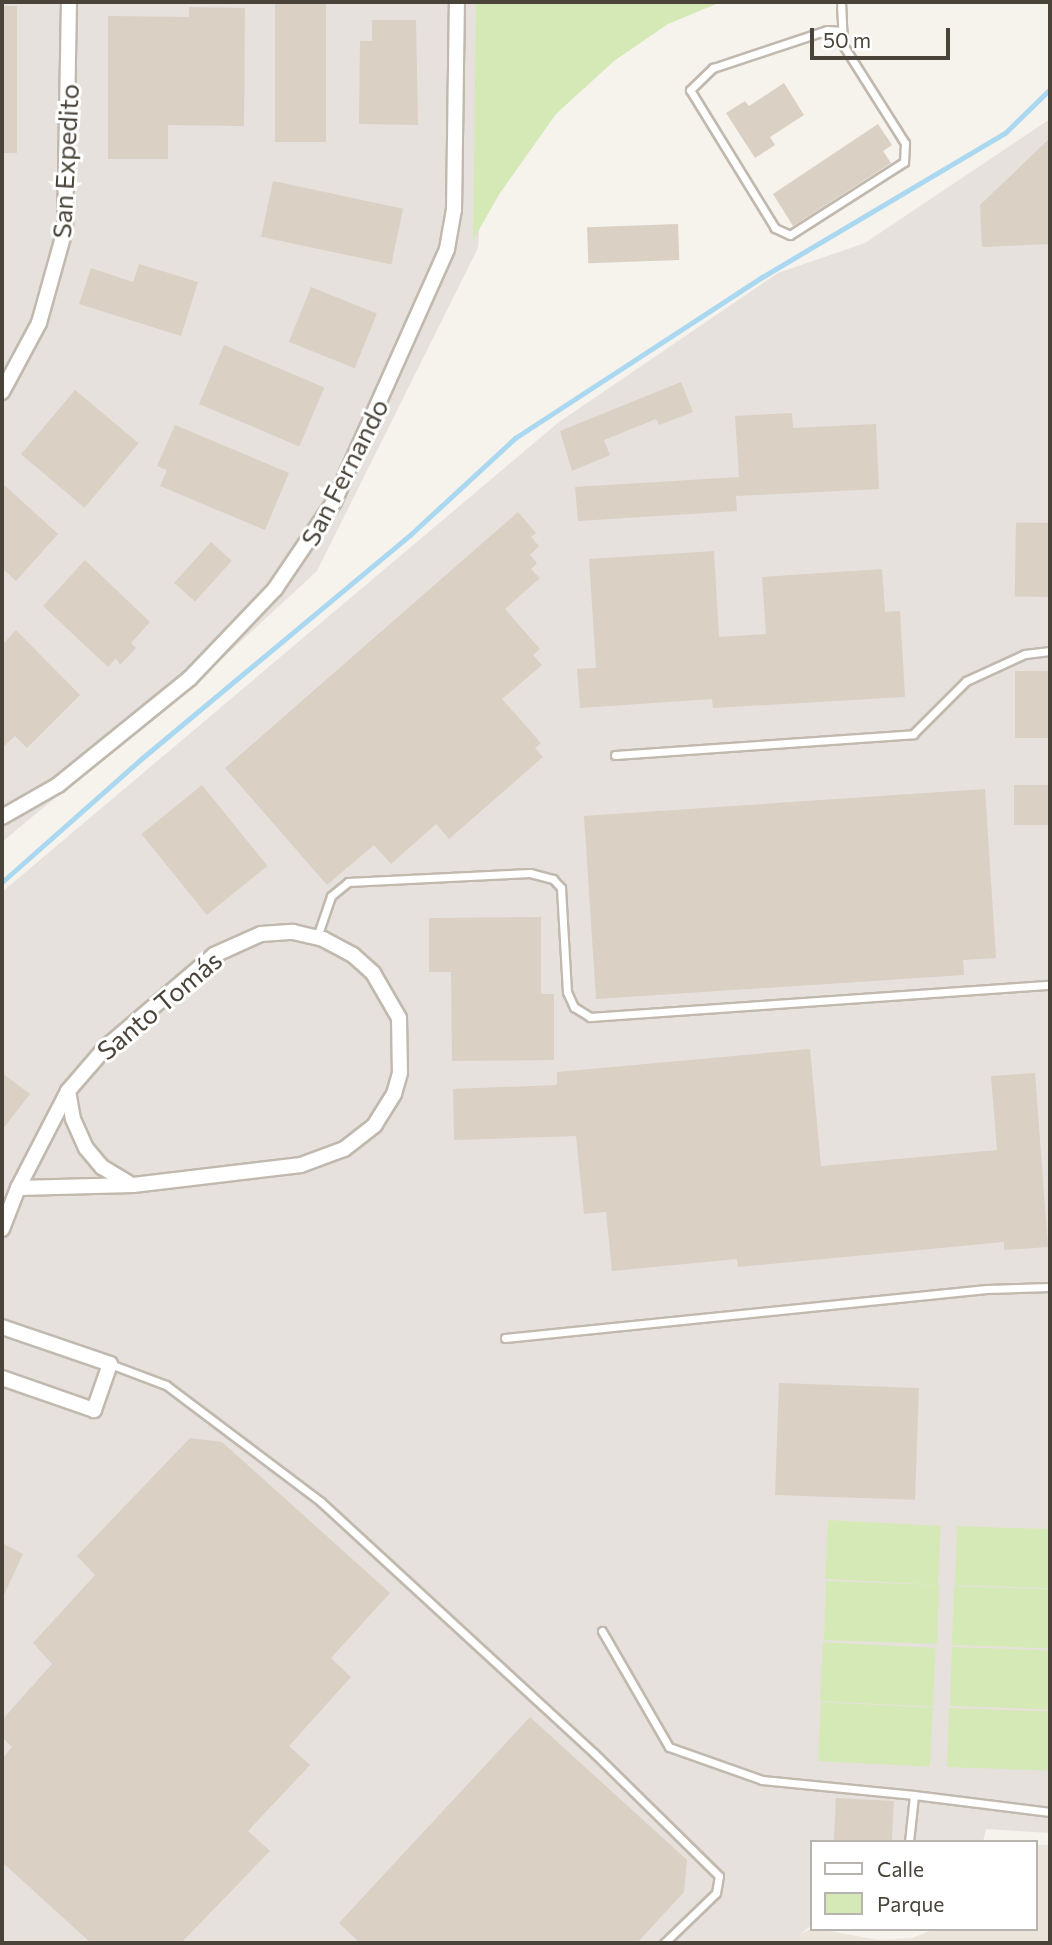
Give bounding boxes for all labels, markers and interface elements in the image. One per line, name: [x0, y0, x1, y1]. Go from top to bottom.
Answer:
scale bar: [814, 14, 954, 58]
text: 50 m: [823, 27, 871, 52]
street label: San Expedito: [45, 83, 85, 239]
street label: San Fernando: [294, 393, 394, 551]
street label: Santo Tomás: [90, 944, 228, 1066]
legend: [810, 1840, 1038, 1931]
text: Calle: [877, 1856, 924, 1881]
text: Parque: [877, 1891, 944, 1916]

